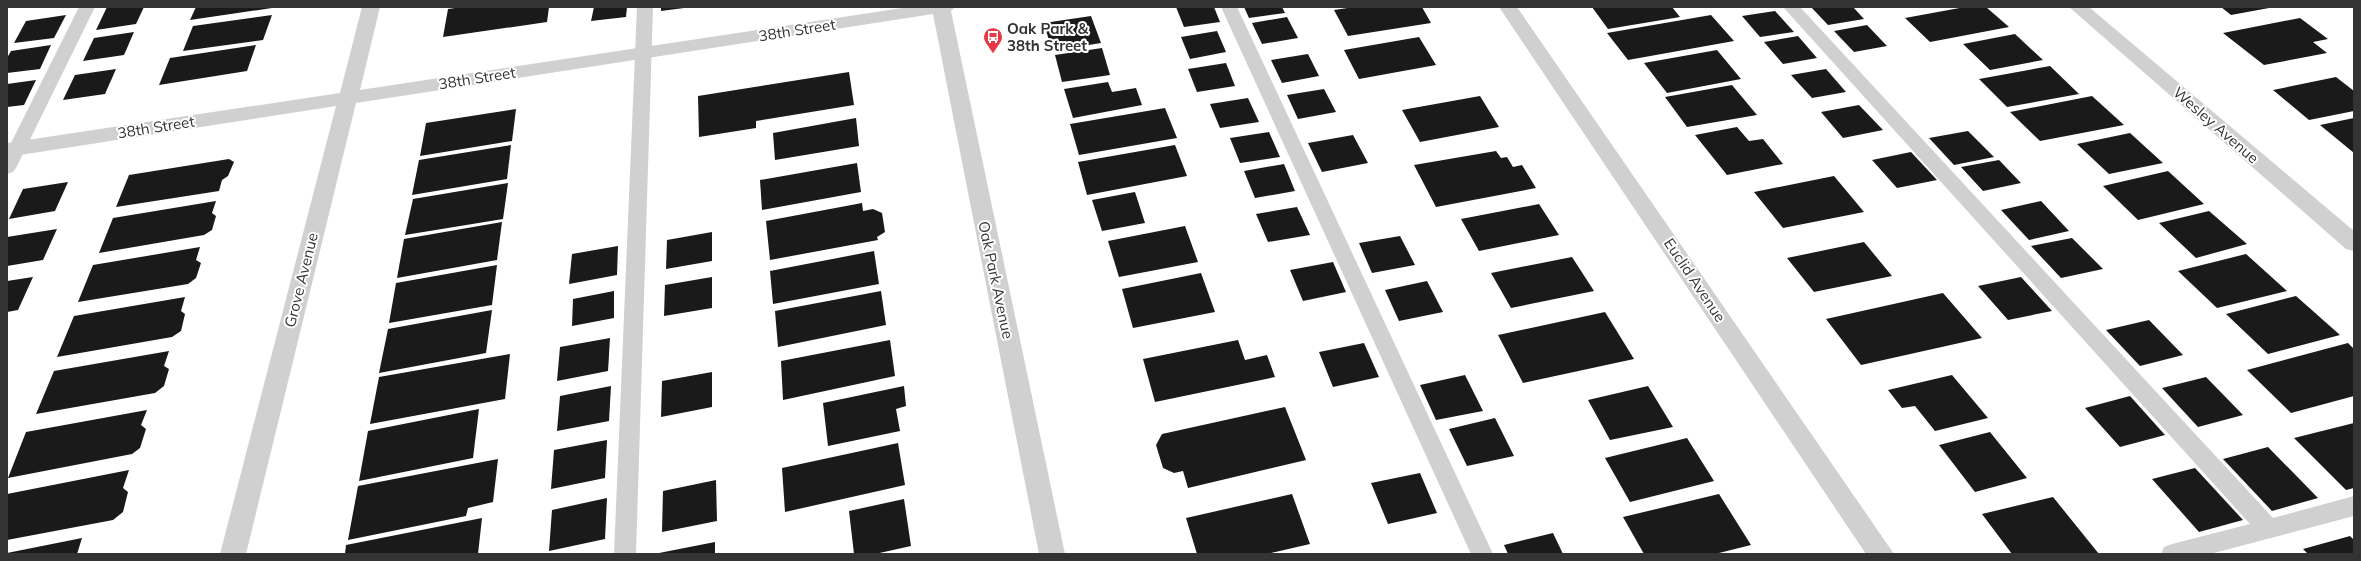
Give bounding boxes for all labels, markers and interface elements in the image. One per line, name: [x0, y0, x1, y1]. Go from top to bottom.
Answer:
street label: 38th Street: [757, 15, 837, 45]
place label: Oak Park & 38th Street: [1007, 19, 1089, 55]
bus stop icon: Oak Park & 38th Street: [982, 26, 1004, 54]
street label: 38th Street: [437, 63, 517, 93]
street label: Wesley Avenue: [2169, 83, 2263, 167]
street label: 38th Street: [116, 112, 196, 142]
street label: Oak Park Avenue: [974, 219, 1018, 341]
street label: Grove Avenue: [280, 231, 322, 329]
street label: Euclid Avenue: [1660, 234, 1730, 326]

